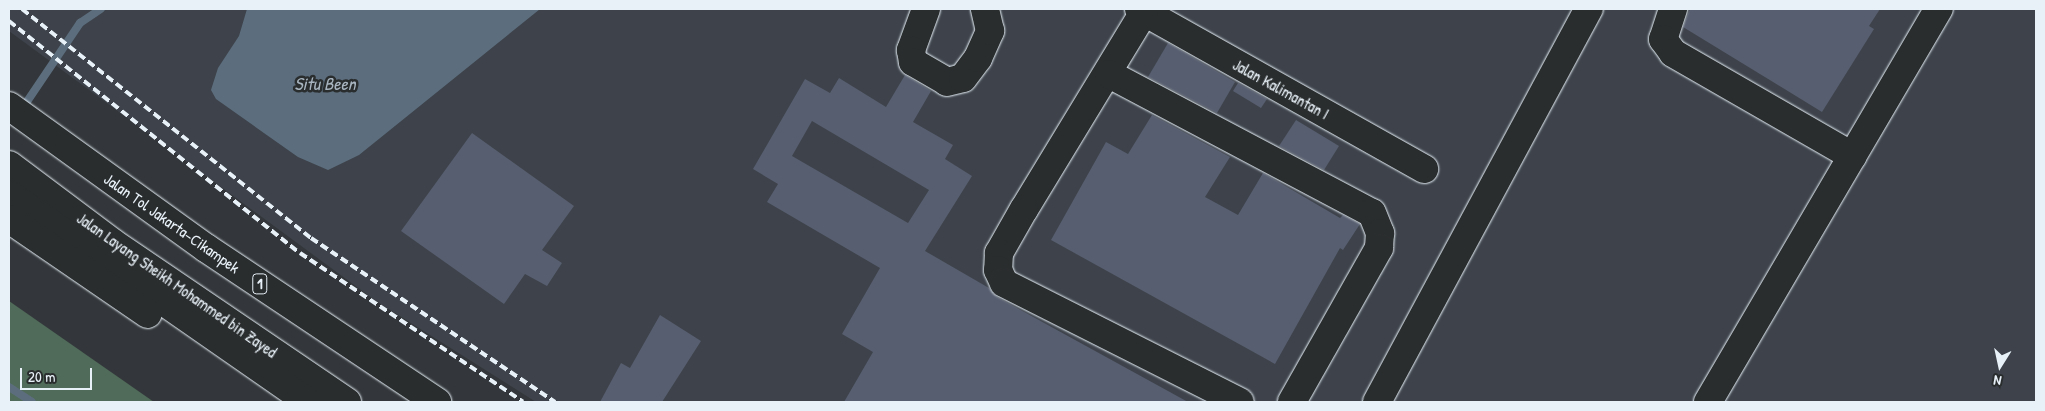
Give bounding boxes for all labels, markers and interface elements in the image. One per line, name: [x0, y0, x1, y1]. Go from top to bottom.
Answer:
street label: Jalan Kalimantan I: [1230, 55, 1332, 123]
water label: Situ Been: [294, 73, 356, 95]
street label: Jalan Tol Jakarta–Cikampek: [100, 169, 244, 277]
street label: Jalan Layang Sheikh Mohammed bin Zayed: [73, 208, 281, 362]
road number: 1: [251, 272, 269, 296]
north arrow: [1975, 341, 2025, 391]
scale bar: [22, 358, 95, 390]
text: 20 m: [28, 366, 55, 387]
text: N: [1992, 371, 2003, 391]

